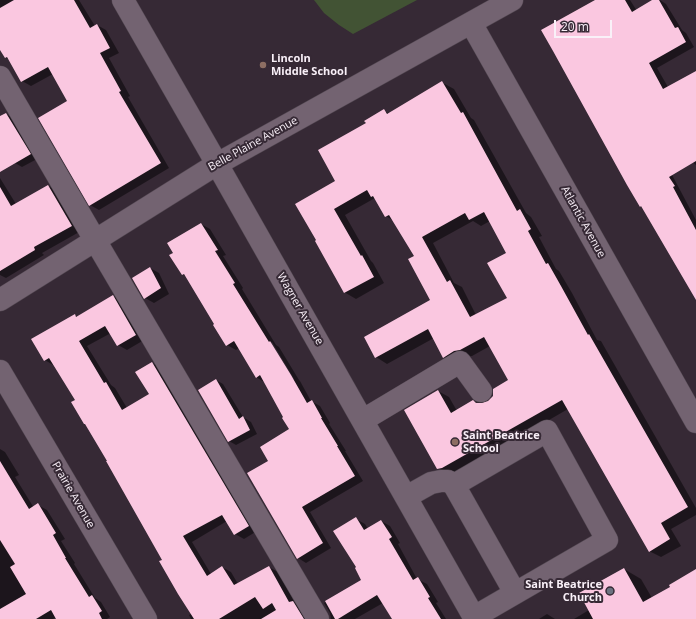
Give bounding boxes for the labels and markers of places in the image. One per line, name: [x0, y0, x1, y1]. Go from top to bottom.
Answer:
place label: Lincoln Middle School: [271, 52, 347, 78]
marker: Lincoln Middle School: [258, 60, 268, 70]
place label: Saint Beatrice School: [463, 429, 540, 455]
marker: Saint Beatrice School: [450, 437, 460, 447]
place label: Saint Beatrice Church: [525, 578, 602, 604]
marker: Saint Beatrice Church: [605, 586, 615, 596]

